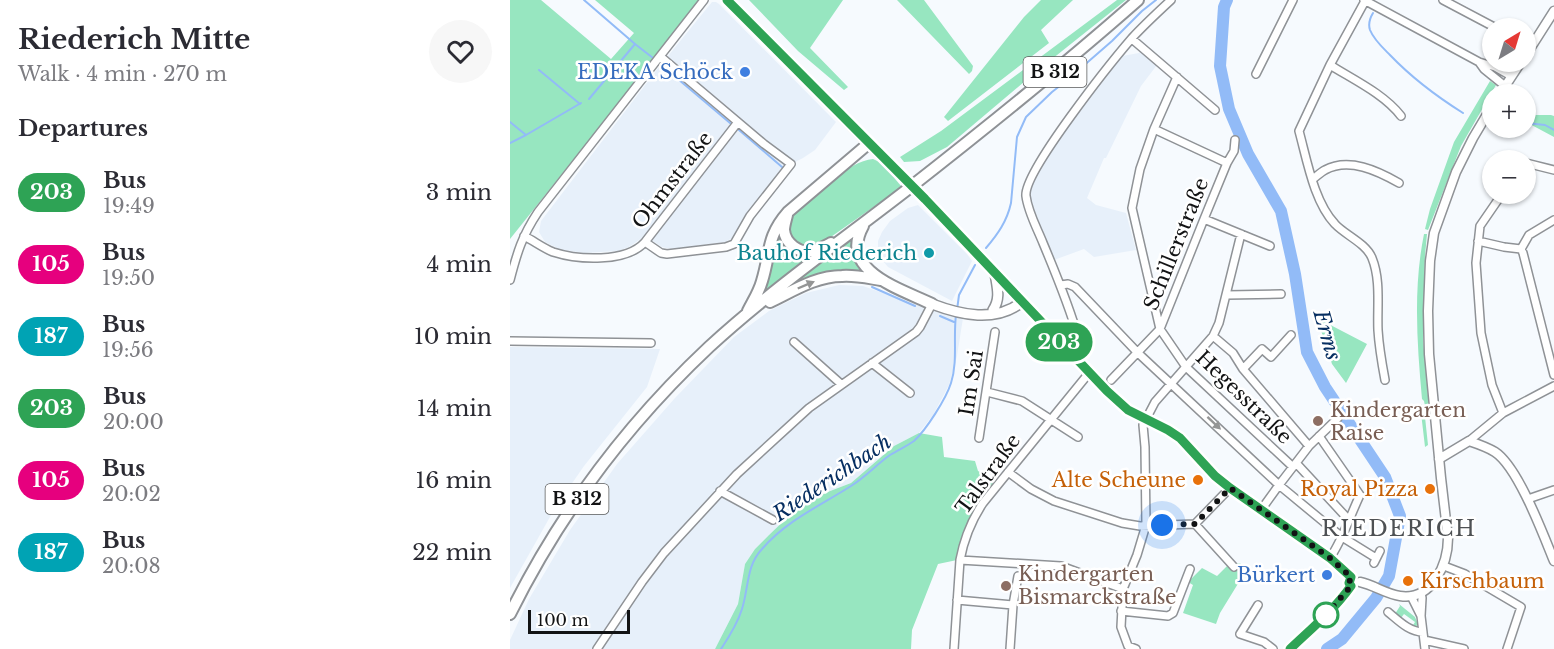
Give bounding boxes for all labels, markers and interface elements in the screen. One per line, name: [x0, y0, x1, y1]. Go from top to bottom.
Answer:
north arrow: [1482, 18, 1536, 72]
map controls: [1482, 18, 1536, 204]
button: heart: [429, 20, 492, 83]
text: Riederich Mitte: [18, 22, 250, 57]
road number: B 312: [1024, 57, 1086, 87]
place label: EDEKA Schöck: [577, 60, 734, 84]
text: Walk · 4 min · 270 m: [18, 62, 227, 86]
marker: EDEKA Schöck: [738, 65, 752, 79]
button: +: [1482, 84, 1536, 138]
text: Departures: [18, 115, 148, 142]
street label: Ohmstraße: [627, 127, 717, 233]
button: −: [1482, 150, 1536, 204]
text: Bus: [103, 167, 146, 194]
street label: Schillerstraße: [1139, 174, 1213, 314]
text: 203: [30, 179, 73, 205]
text: 3 min: [426, 179, 492, 206]
text: 19:49: [103, 194, 155, 218]
text: Bus: [102, 239, 145, 266]
place label: Bauhof Riederich: [737, 241, 917, 265]
marker: Bauhof Riederich: [922, 246, 936, 260]
text: 105: [32, 251, 70, 277]
text: 4 min: [427, 251, 492, 278]
text: 19:50: [102, 266, 155, 290]
one-way arrow: [797, 280, 815, 290]
water label: Erms: [1307, 306, 1347, 363]
text: Bus: [102, 311, 145, 338]
line badge: 203: [1024, 322, 1094, 362]
text: 187: [34, 323, 68, 349]
text: 10 min: [414, 323, 492, 350]
text: 203: [1038, 329, 1080, 355]
text: 19:56: [102, 338, 154, 362]
street label: Hegesstraße: [1191, 345, 1297, 449]
street label: Im Sai: [954, 348, 988, 418]
text: Bus: [103, 383, 146, 410]
text: 203: [30, 395, 73, 421]
text: 14 min: [417, 395, 492, 422]
place label: Kindergarten Raise: [1330, 398, 1466, 445]
text: 20:00: [103, 410, 164, 434]
marker: Kindergarten Raise: [1311, 414, 1325, 428]
one-way arrow: [1206, 416, 1221, 430]
water label: Riederichbach: [767, 429, 896, 528]
street label: Talstraße: [951, 429, 1025, 519]
text: Bus: [102, 455, 145, 482]
text: 105: [32, 467, 70, 493]
text: 16 min: [415, 467, 492, 494]
place label: Alte Scheune: [1051, 468, 1186, 492]
marker: Alte Scheune: [1191, 473, 1205, 487]
place label: Royal Pizza: [1300, 477, 1419, 501]
text: 20:02: [102, 482, 161, 506]
marker: Royal Pizza: [1423, 482, 1437, 496]
road number: B 312: [546, 484, 608, 514]
your location: [1147, 510, 1177, 540]
district label: RIEDERICH: [1321, 515, 1477, 542]
text: Bus: [102, 527, 145, 554]
text: 187: [34, 539, 68, 565]
text: 22 min: [412, 539, 492, 566]
text: 20:08: [102, 554, 161, 578]
place label: Kindergarten Bismarckstraße: [1018, 562, 1177, 609]
place label: Bürkert: [1237, 563, 1315, 587]
marker: Bürkert: [1320, 568, 1334, 582]
place label: Kirschbaum: [1420, 569, 1545, 593]
marker: Kirschbaum: [1401, 574, 1415, 588]
marker: Kindergarten Bismarckstraße: [999, 579, 1013, 593]
unlabelled marker: [1313, 602, 1339, 628]
scale bar: [528, 607, 630, 634]
text: 100 m: [537, 610, 589, 630]

